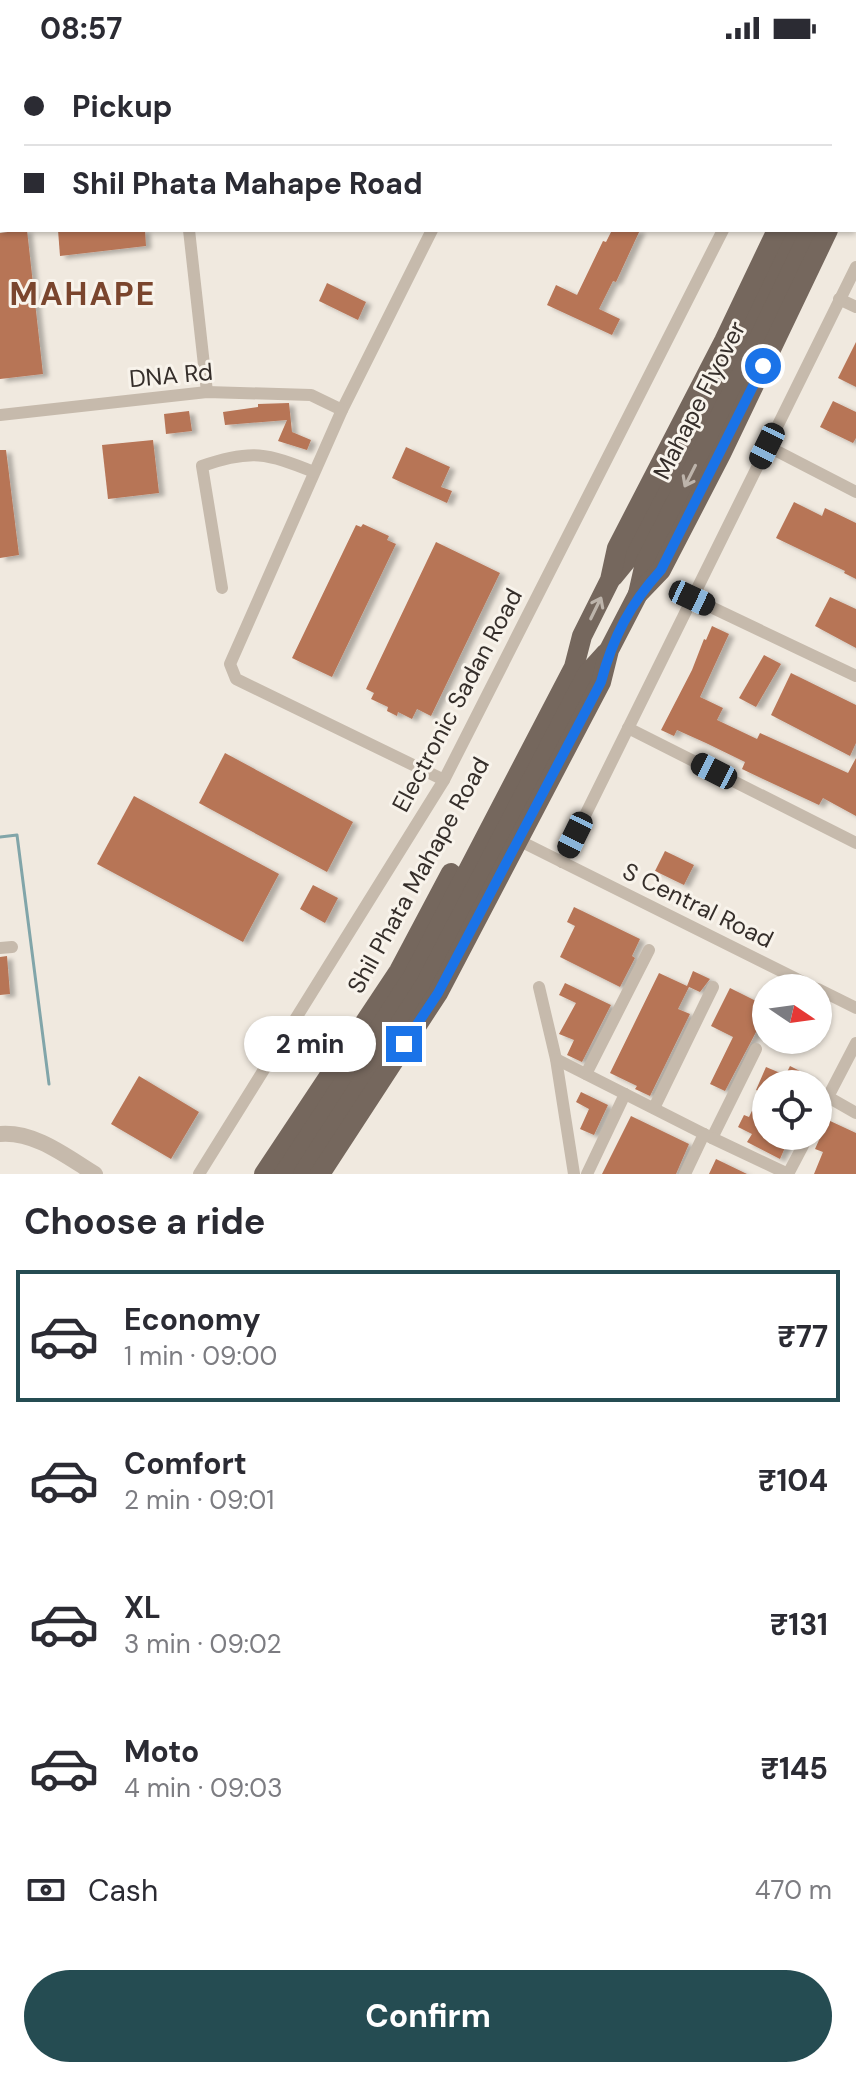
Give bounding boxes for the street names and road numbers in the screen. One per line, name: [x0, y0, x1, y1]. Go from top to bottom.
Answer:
street label: Mahape Flyover: [646, 315, 752, 484]
street label: DNA Rd: [128, 356, 214, 394]
street label: Electronic Sadan Road: [385, 583, 529, 817]
street label: Shil Phata Mahape Road: [340, 751, 496, 999]
street label: S Central Road: [618, 855, 778, 955]

